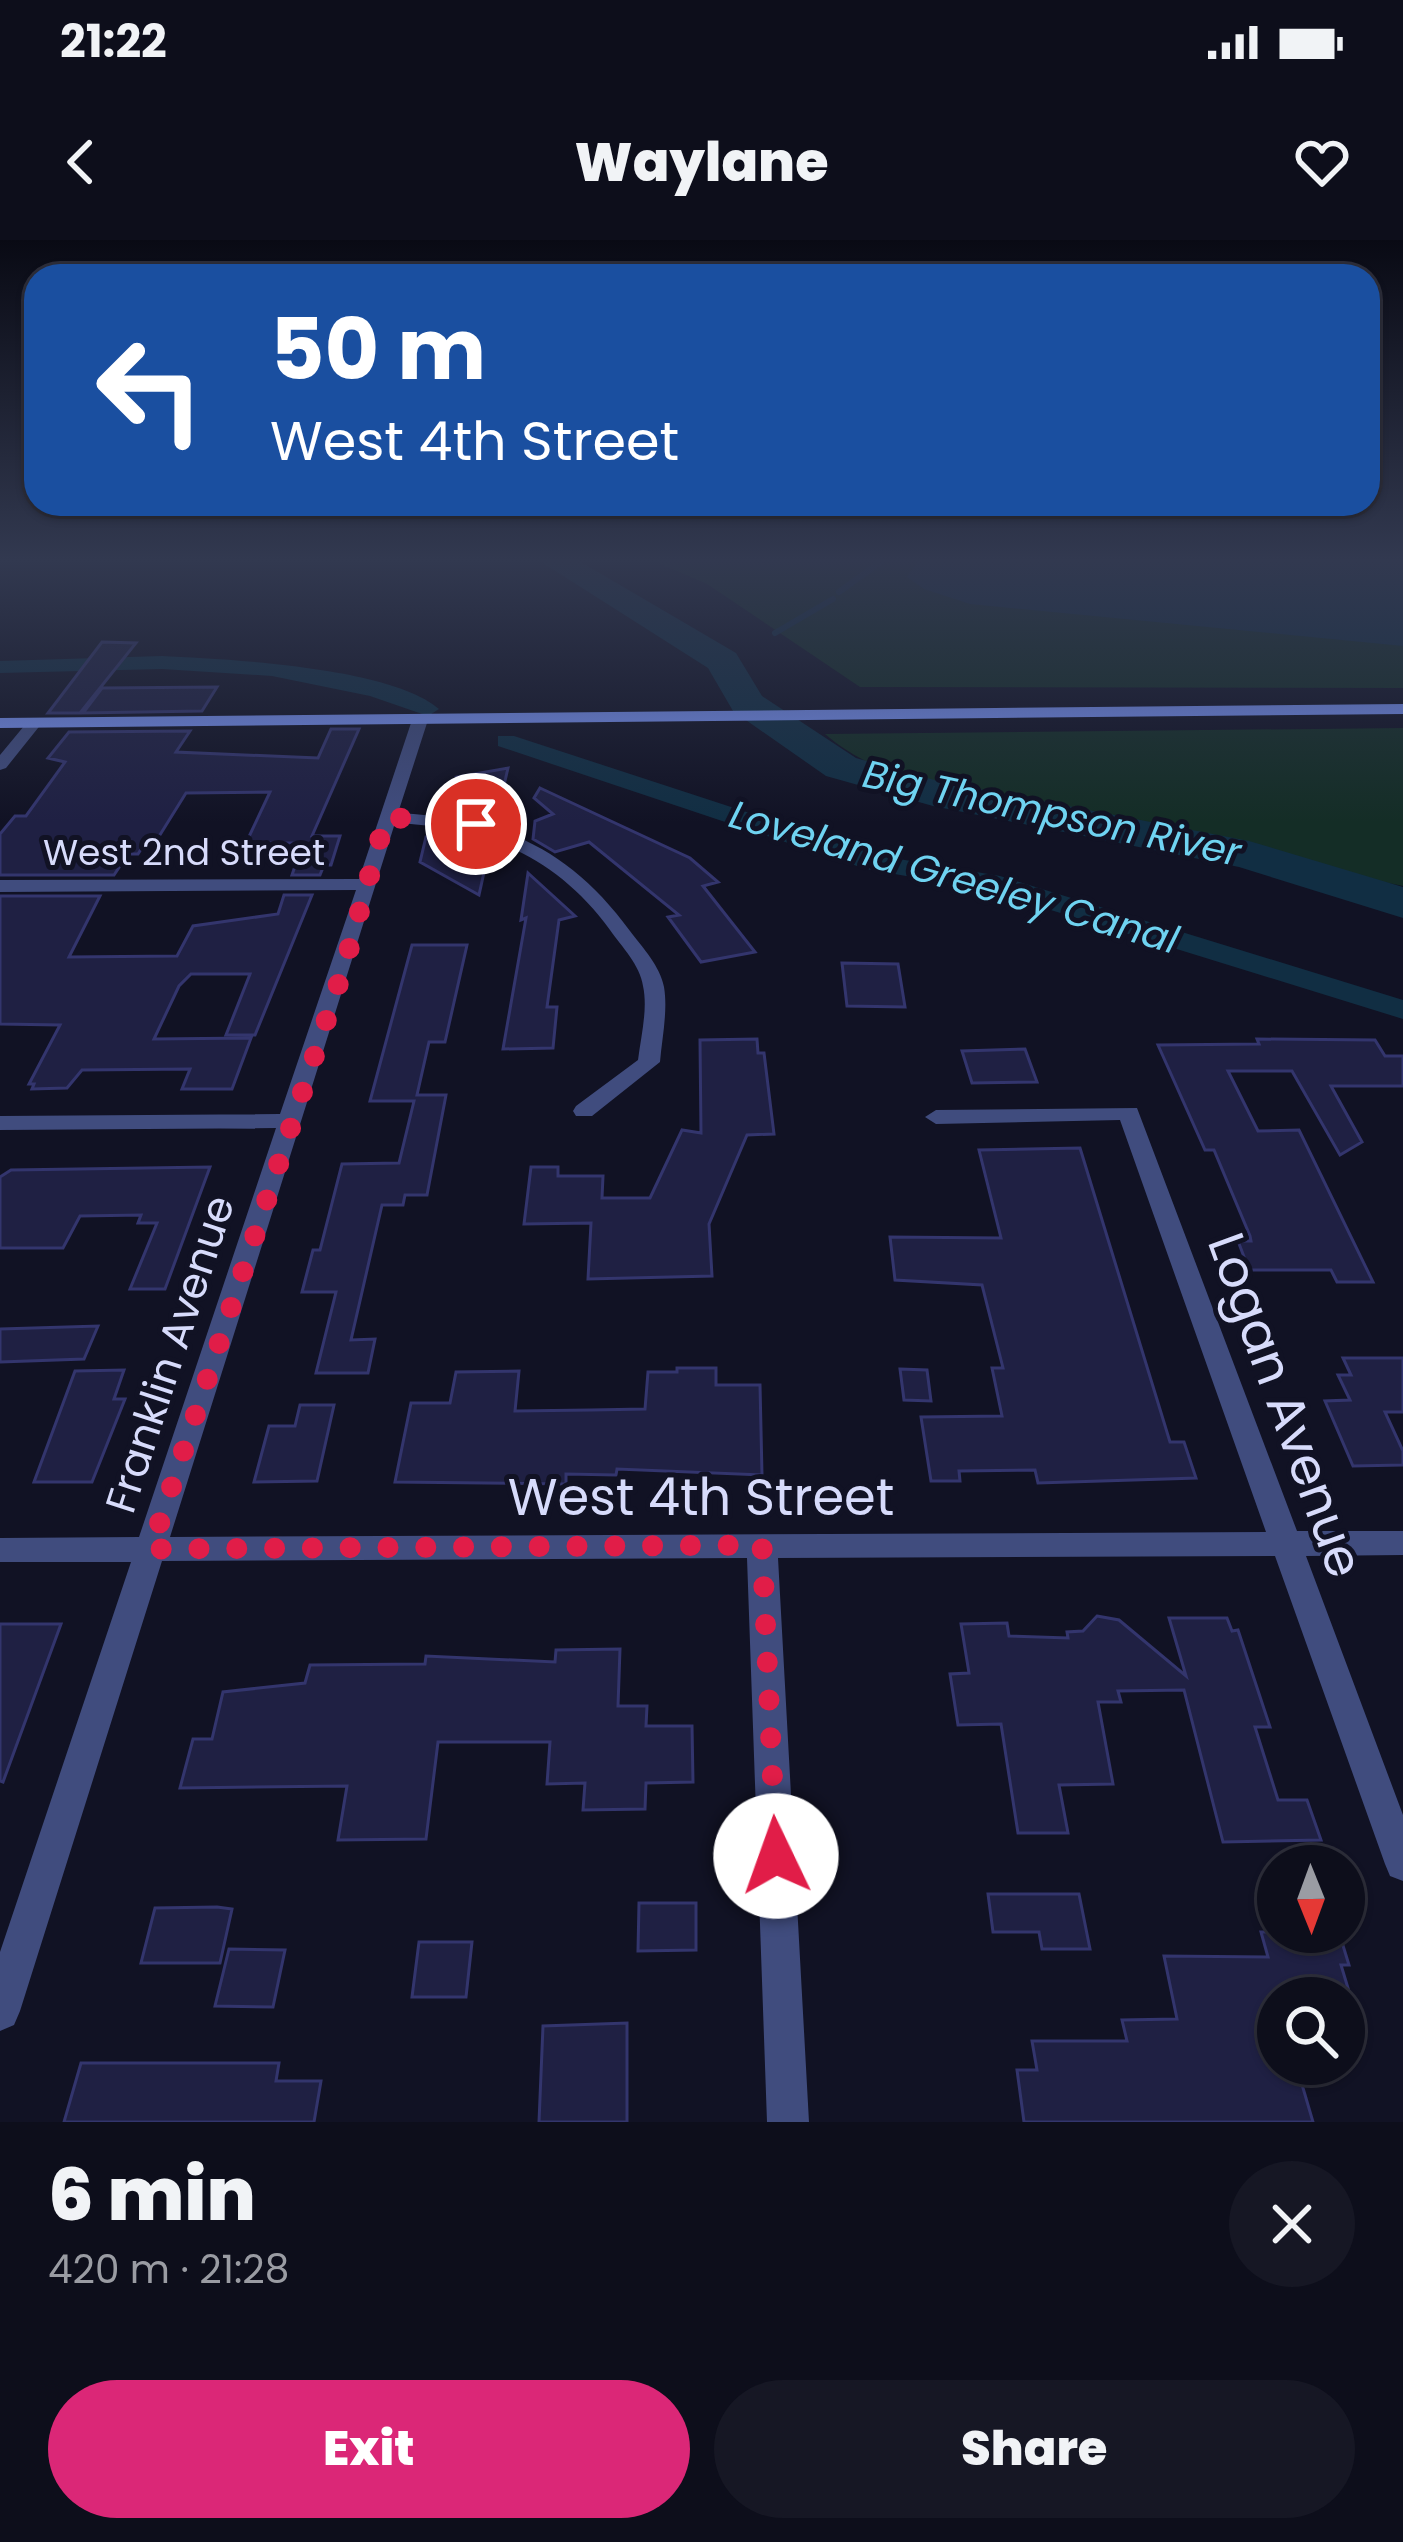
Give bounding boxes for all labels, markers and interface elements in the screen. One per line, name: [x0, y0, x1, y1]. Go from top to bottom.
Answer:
text: 21:22: [60, 10, 167, 73]
text: Waylane: [575, 124, 828, 200]
icon: back: [48, 129, 114, 195]
icon: heart: [1289, 129, 1355, 195]
text: 50 m: [270, 291, 486, 408]
icon: left: [72, 312, 228, 468]
text: West 4th Street: [270, 403, 679, 479]
water label: Big Thompson River: [858, 746, 1247, 880]
pin: [425, 773, 527, 875]
water label: Loveland Greeley Canal: [723, 787, 1185, 968]
icon: arrive: [443, 791, 509, 857]
street label: West 2nd Street: [43, 827, 325, 878]
street label: Franklin Avenue: [91, 1188, 249, 1520]
street label: Logan Avenue: [1190, 1223, 1382, 1587]
street label: West 4th Street: [508, 1461, 894, 1533]
position arrow: [713, 1793, 839, 1919]
north arrow: [1257, 1845, 1365, 1953]
map controls: [1257, 1845, 1365, 2085]
button: search: [1257, 1977, 1365, 2085]
text: 6 min: [48, 2144, 256, 2245]
button: close: [1229, 2161, 1355, 2287]
text: 420 m · 21:28: [48, 2242, 289, 2297]
button: Exit: [48, 2380, 690, 2518]
button: Share: [714, 2380, 1355, 2518]

